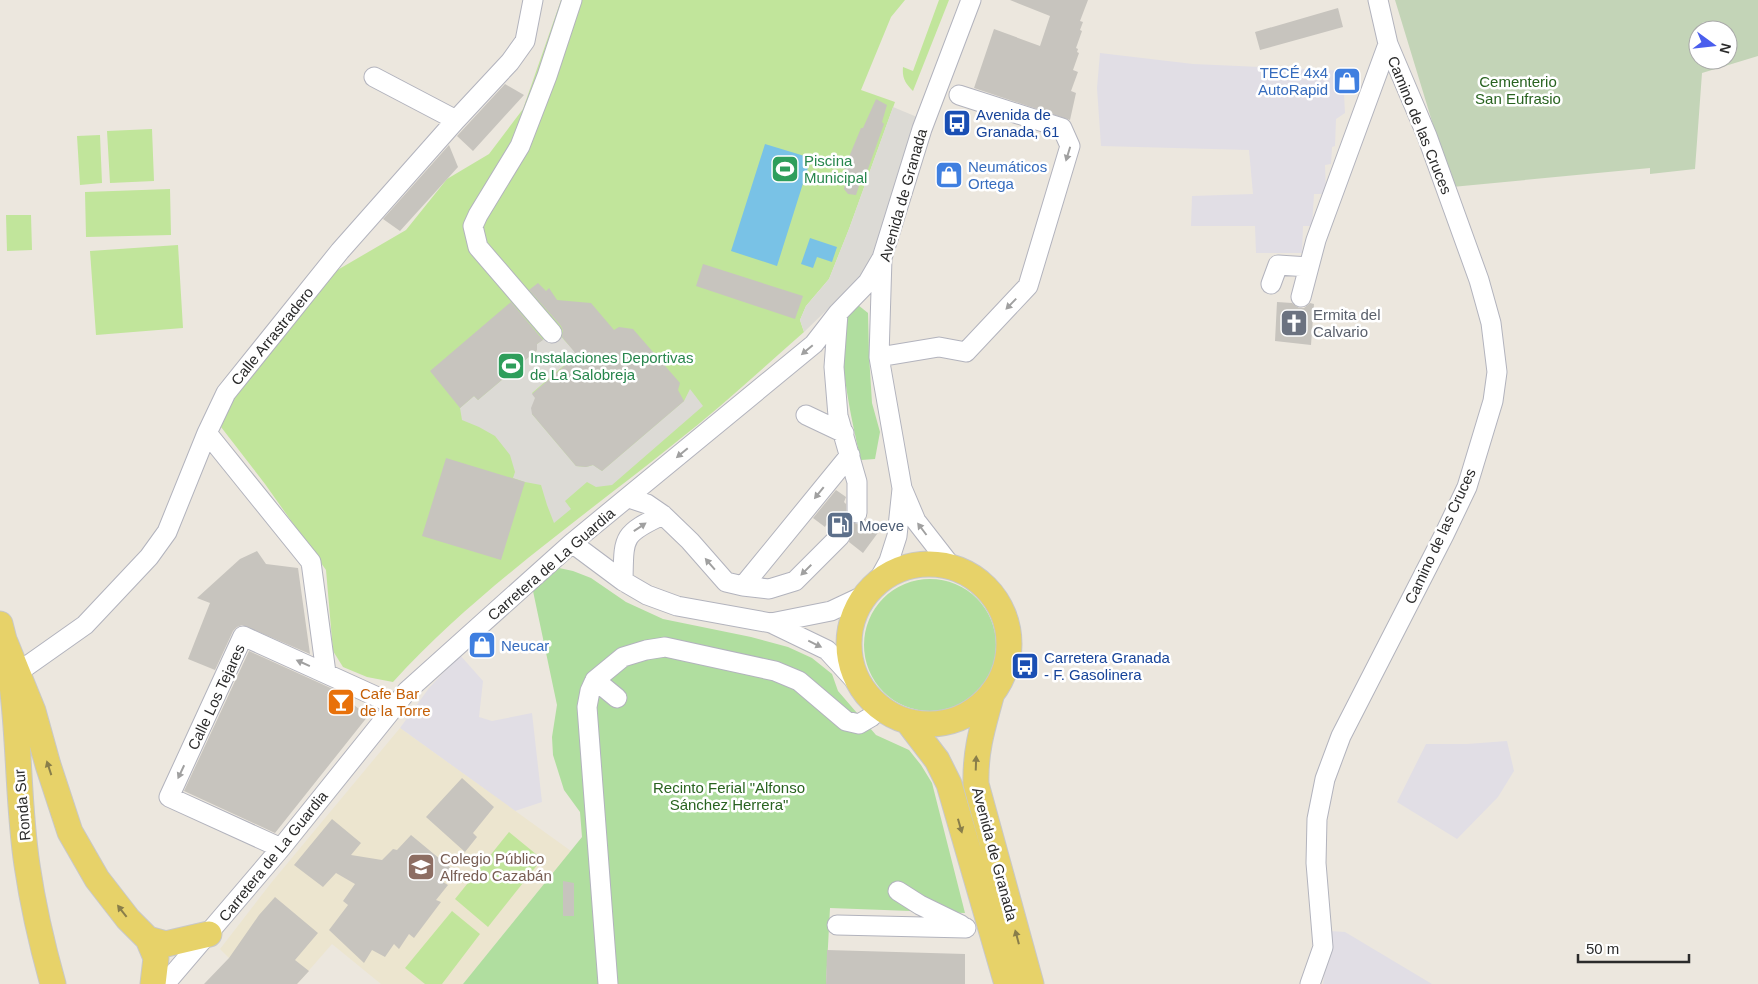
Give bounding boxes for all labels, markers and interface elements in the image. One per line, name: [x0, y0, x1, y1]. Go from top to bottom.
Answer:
north arrow: [1688, 20, 1738, 70]
text: N: [1717, 41, 1735, 55]
street label: Camino de las Cruces: [1384, 53, 1456, 197]
place label: TECÉ 4x4 AutoRapid: [1258, 64, 1328, 98]
shop icon: TECÉ 4x4 AutoRapid: [1332, 66, 1362, 96]
park label: Cementerio San Eufrasio: [1475, 73, 1561, 107]
place label: Avenida de Granada, 61: [976, 106, 1059, 140]
bus stop icon: Avenida de Granada, 61: [942, 108, 972, 138]
street label: Avenida de Granada: [876, 126, 930, 263]
one-way arrow: [1063, 147, 1071, 162]
place label: Piscina Municipal: [804, 152, 867, 186]
sports icon: Piscina Municipal: [770, 154, 800, 184]
place label: Neumáticos Ortega: [968, 158, 1047, 192]
shop icon: Neumáticos Ortega: [934, 160, 964, 190]
street label: Calle Arrastradero: [227, 284, 317, 388]
one-way arrow: [1005, 298, 1017, 310]
place label: Ermita del Calvario: [1313, 306, 1381, 340]
church icon: Ermita del Calvario: [1279, 308, 1309, 338]
one-way arrow: [800, 344, 813, 355]
place label: Instalaciones Deportivas de La Salobreja: [530, 349, 693, 383]
sports icon: Instalaciones Deportivas de La Salobreja: [496, 351, 526, 381]
one-way arrow: [675, 448, 688, 459]
street label: Camino de las Cruces: [1401, 466, 1479, 606]
one-way arrow: [814, 486, 825, 499]
street label: Carretera de La Guardia: [484, 504, 618, 624]
fuel station icon: Moeve: [825, 510, 855, 540]
place label: Moeve: [859, 517, 904, 534]
one-way arrow: [634, 522, 647, 532]
one-way arrow: [917, 523, 928, 536]
one-way arrow: [704, 558, 716, 570]
one-way arrow: [800, 564, 812, 576]
shop icon: Neucar: [467, 630, 497, 660]
place label: Neucar: [501, 637, 549, 654]
one-way arrow: [807, 640, 822, 649]
street label: Calle Los Tejares: [184, 641, 248, 753]
place label: Carretera Granada - F. Gasolinera: [1044, 649, 1171, 683]
bus stop icon: Carretera Granada - F. Gasolinera: [1010, 651, 1040, 681]
one-way arrow: [296, 658, 310, 666]
place label: Cafe Bar de la Torre: [360, 685, 431, 719]
bar icon: Cafe Bar de la Torre: [326, 687, 356, 717]
one-way arrow: [973, 754, 981, 770]
one-way arrow: [45, 760, 52, 775]
one-way arrow: [177, 765, 185, 779]
street label: Ronda Sur: [10, 769, 34, 841]
park label: Recinto Ferial "Alfonso Sánchez Herrera": [653, 779, 805, 813]
street label: Avenida de Granada: [969, 785, 1021, 923]
street label: Carretera de La Guardia: [215, 787, 331, 925]
one-way arrow: [957, 819, 965, 834]
place label: Colegio Público Alfredo Cazabán: [440, 850, 552, 884]
school or university icon: Colegio Público Alfredo Cazabán: [406, 852, 436, 882]
one-way arrow: [116, 905, 127, 918]
one-way arrow: [1013, 930, 1021, 945]
scale bar: [1578, 932, 1689, 964]
text: 50 m: [1586, 940, 1619, 957]

